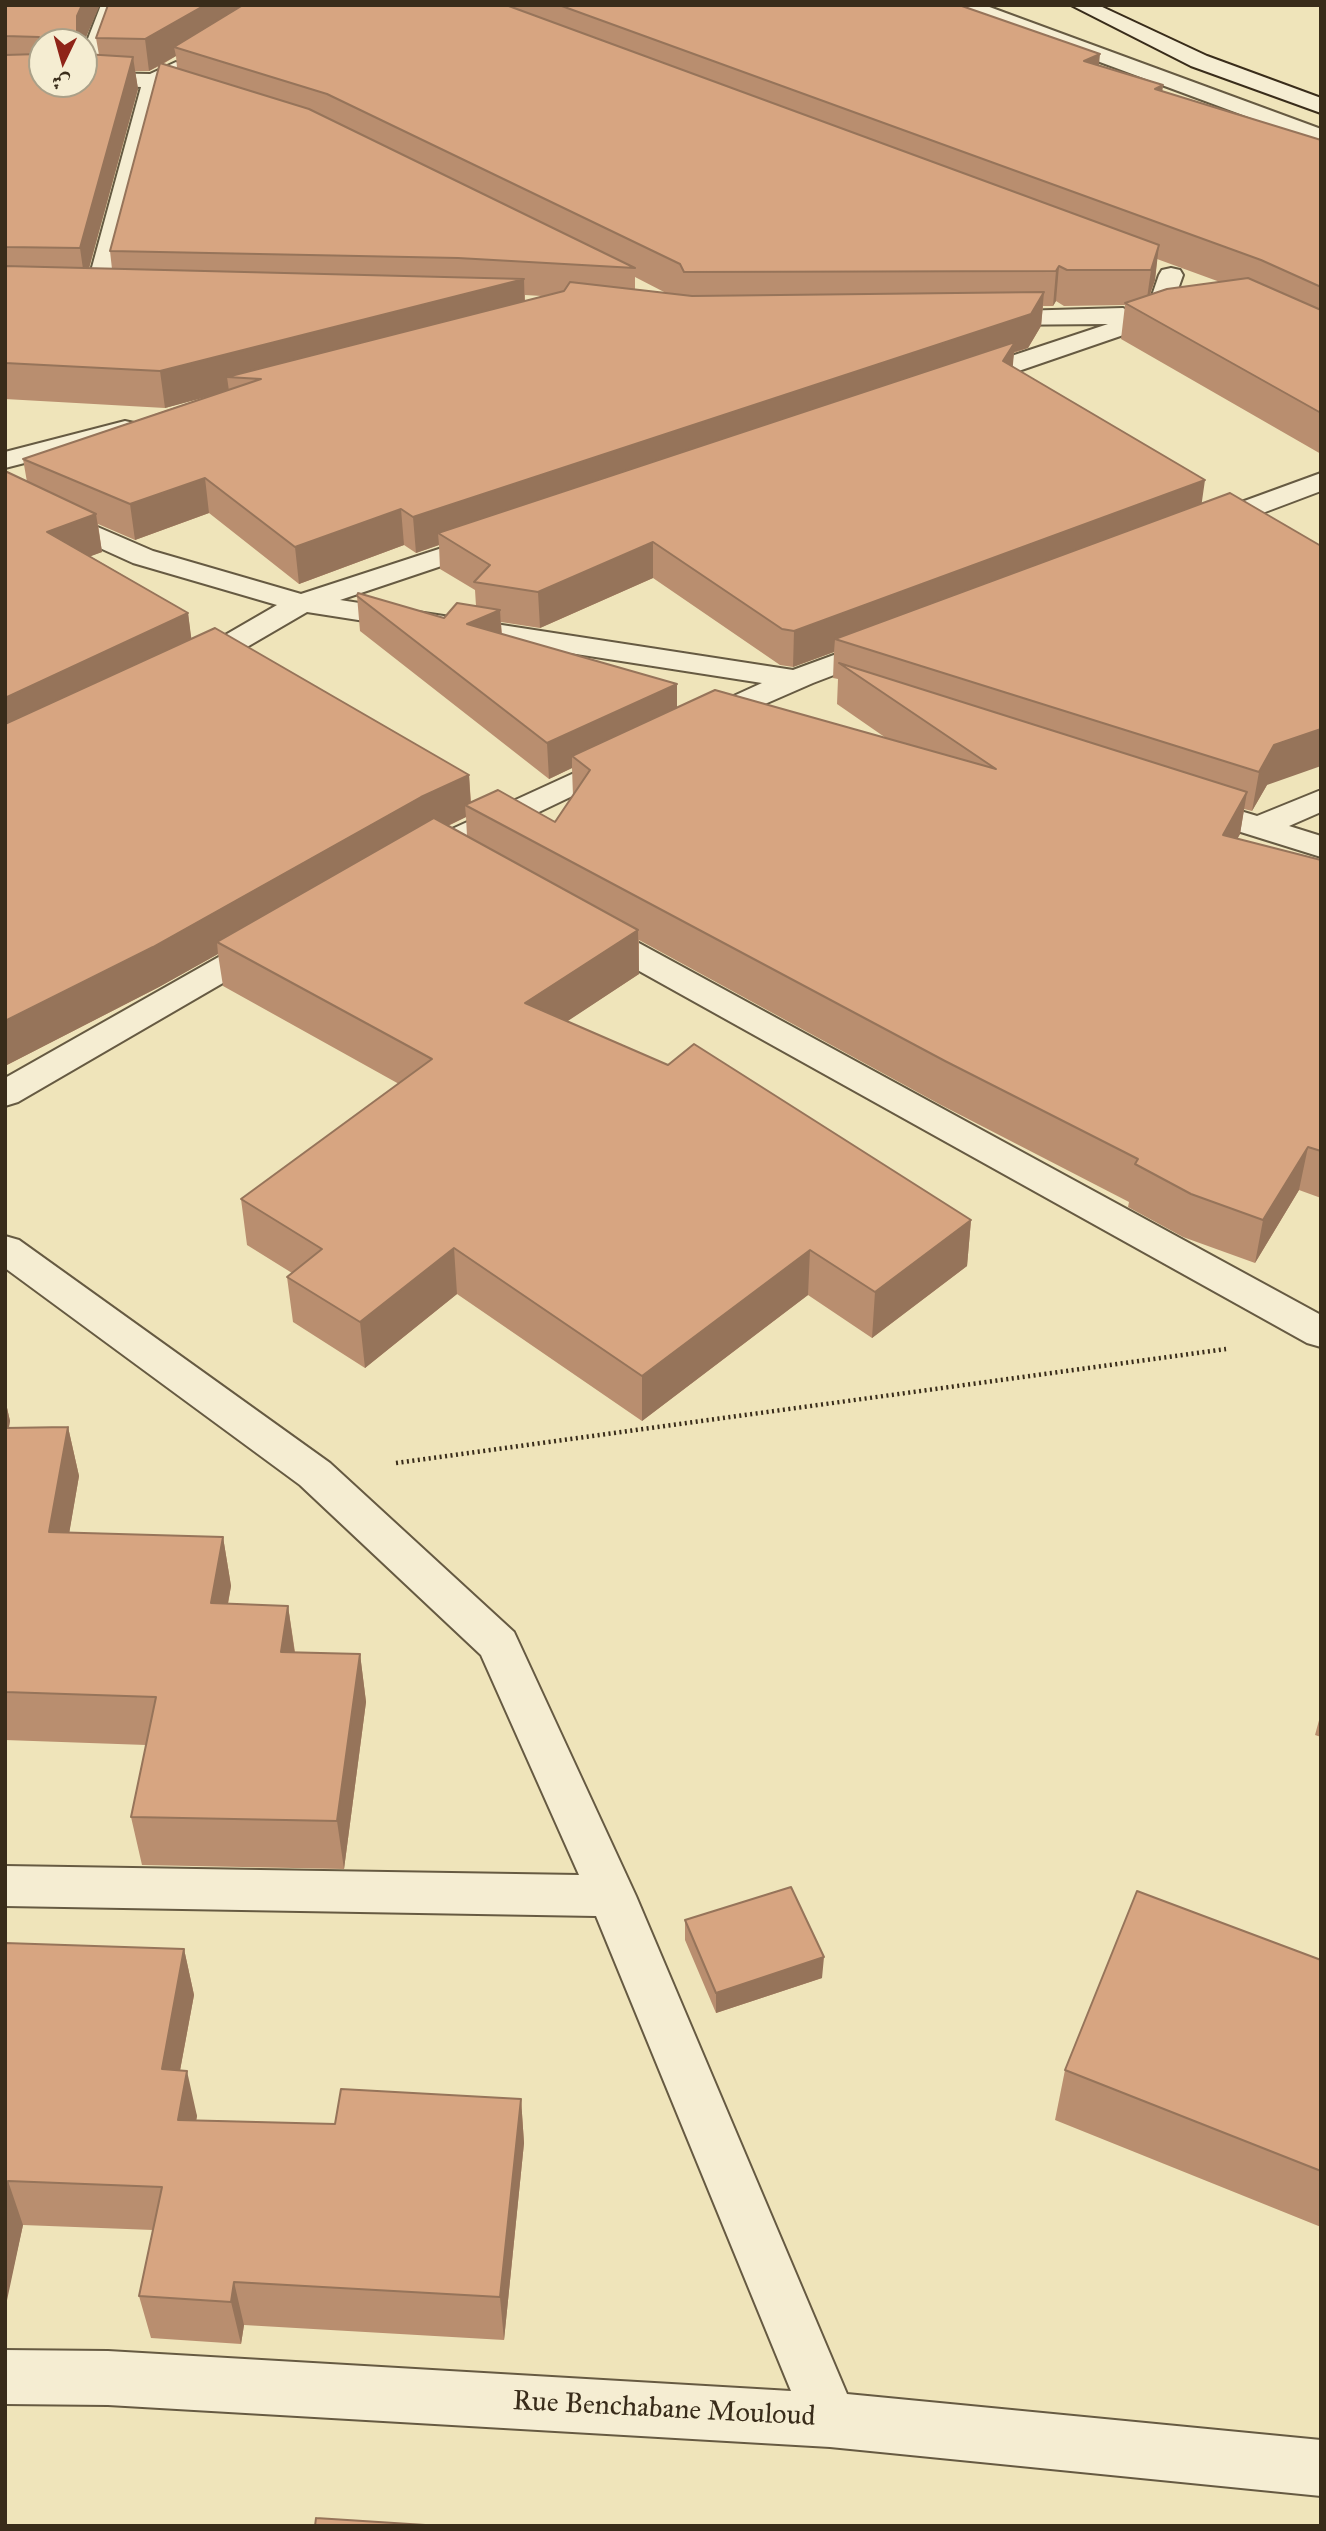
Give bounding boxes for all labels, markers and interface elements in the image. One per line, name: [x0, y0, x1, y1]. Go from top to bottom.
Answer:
north arrow: [28, 28, 98, 98]
text: ش: [51, 70, 72, 95]
street label: Rue Benchabane Mouloud: [512, 2385, 816, 2435]

